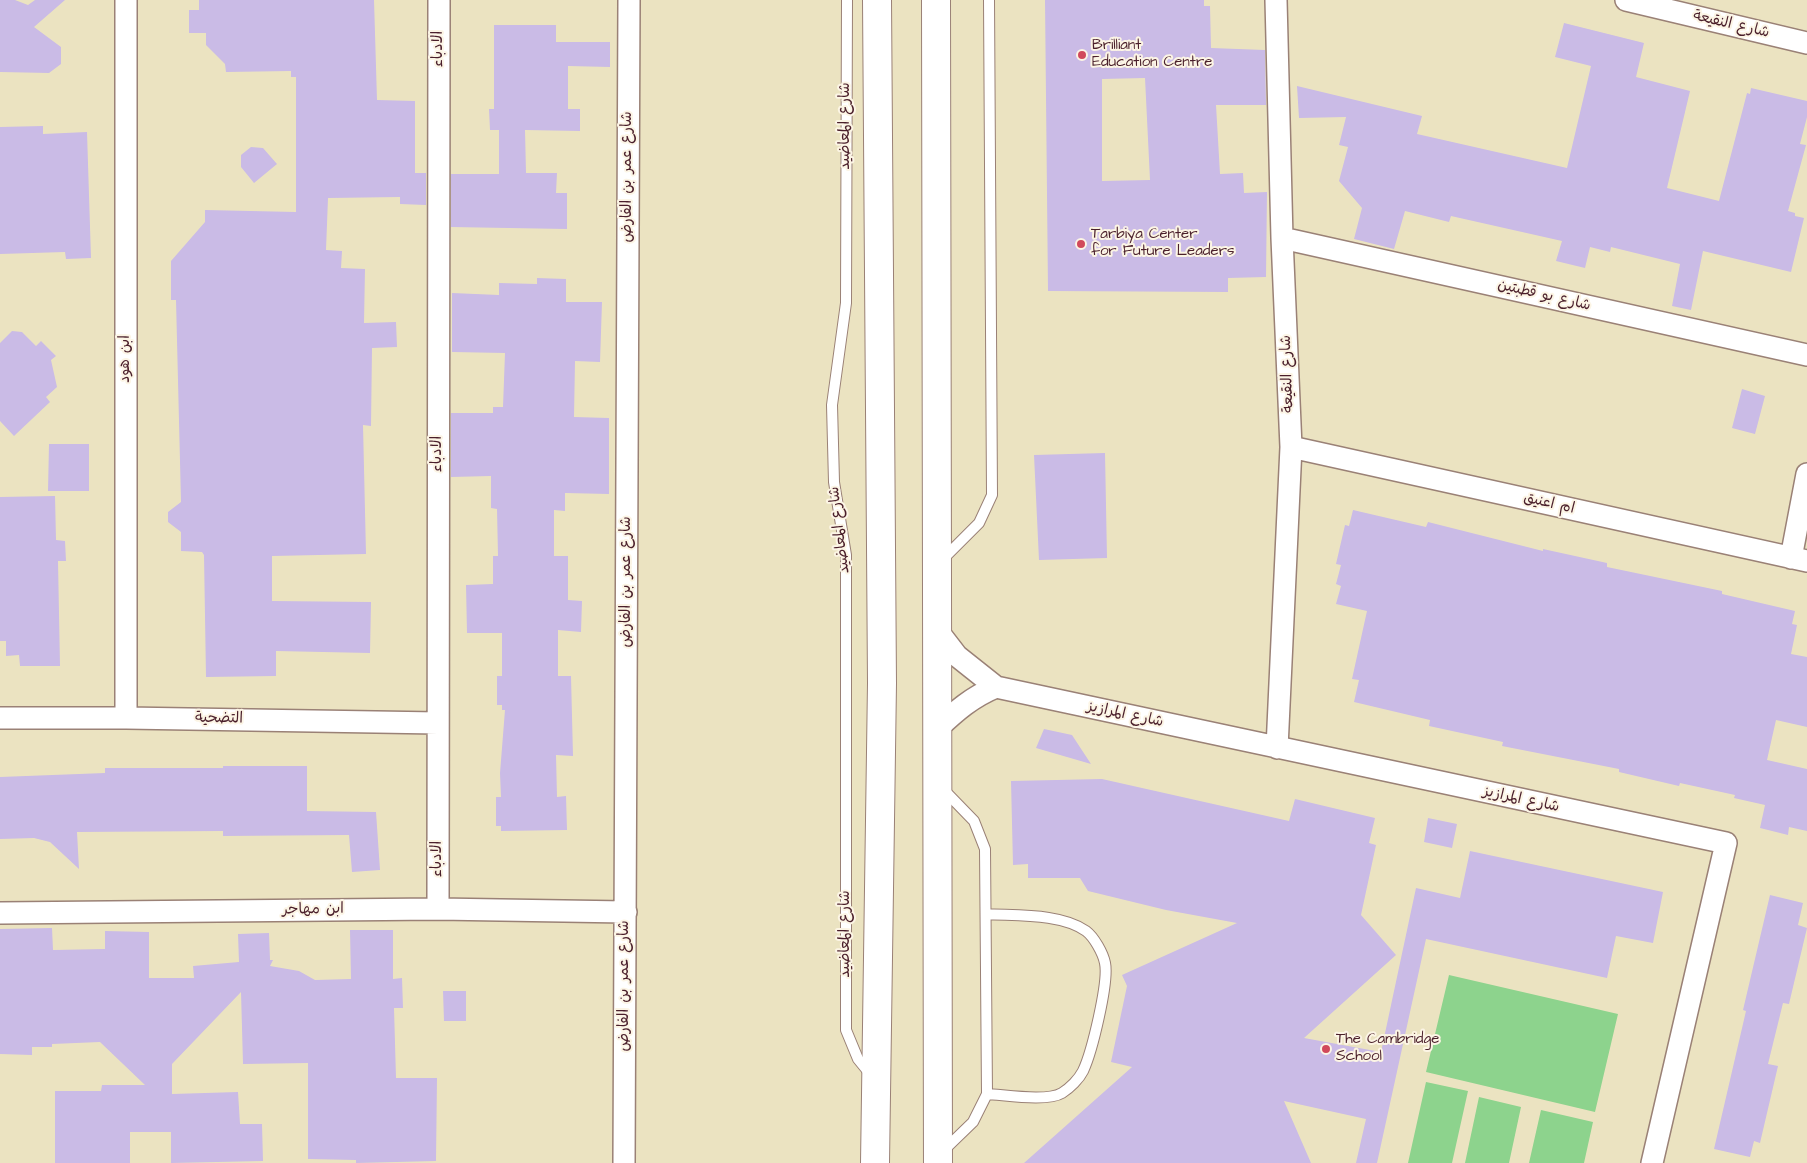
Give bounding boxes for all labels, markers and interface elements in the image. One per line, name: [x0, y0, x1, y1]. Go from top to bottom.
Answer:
street label: شارع النقيعة: [1691, 7, 1771, 43]
street label: الادباء: [430, 31, 448, 67]
place label: Brilliant Education Centre: [1092, 37, 1212, 72]
marker: Brilliant Education Centre: [1076, 49, 1088, 61]
street label: شارع المعاضيد: [837, 82, 855, 170]
street label: شارع عمر بن الفارض: [619, 111, 637, 243]
place label: Tarbiya Center for Future Leaders: [1091, 226, 1234, 261]
marker: Tarbiya Center for Future Leaders: [1075, 238, 1087, 250]
street label: شارع بو قطبتين: [1496, 277, 1592, 315]
street label: ابن هود: [117, 335, 135, 383]
street label: شارع النقيعة: [1278, 335, 1298, 413]
street label: الادباء: [429, 436, 447, 472]
street label: شارع المعاضيد: [826, 486, 854, 574]
street label: ام اعنيق: [1522, 489, 1576, 519]
street label: شارع عمر بن الفارض: [618, 516, 636, 648]
street label: شارع المرازيز: [1085, 698, 1165, 732]
street label: التضحية: [195, 710, 243, 728]
street label: شارع المرازيز: [1481, 783, 1561, 817]
street label: الادباء: [429, 841, 447, 877]
street label: شارع المعاضيد: [837, 890, 855, 978]
street label: ابن مهاجر: [282, 900, 344, 920]
street label: شارع عمر بن الفارض: [616, 920, 634, 1052]
place label: The Cambridge School: [1336, 1031, 1439, 1066]
marker: The Cambridge School: [1320, 1043, 1332, 1055]

